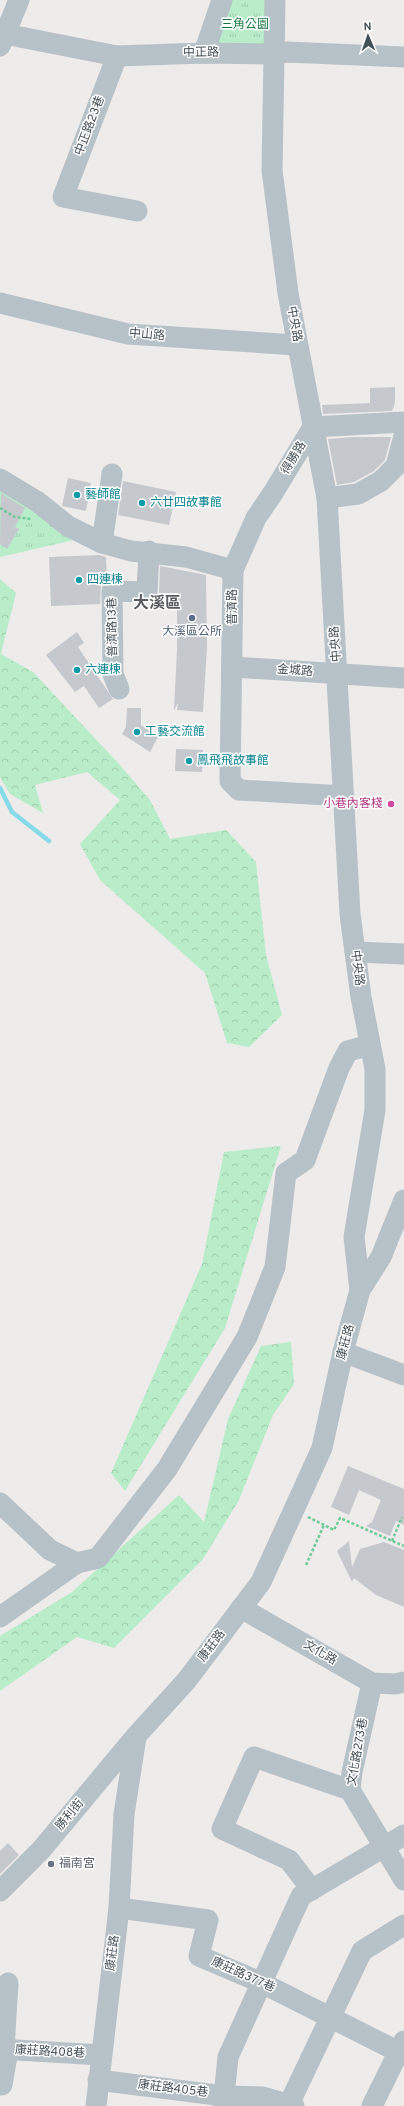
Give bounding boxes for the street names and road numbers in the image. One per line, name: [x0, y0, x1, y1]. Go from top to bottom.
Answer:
street label: 中正路: [183, 45, 219, 61]
street label: 中正路23巷: [71, 94, 109, 158]
street label: 中央路: [283, 305, 305, 343]
street label: 中山路: [128, 325, 166, 345]
street label: 得勝路: [278, 438, 310, 478]
street label: 普濟路: [225, 589, 241, 625]
street label: 普濟路13巷: [104, 597, 122, 657]
street label: 中央路: [327, 625, 345, 663]
street label: 金城路: [276, 662, 314, 680]
street label: 中央路: [347, 949, 367, 987]
street label: 康莊路: [334, 1323, 358, 1361]
street label: 康莊路: [195, 1627, 229, 1665]
street label: 文化路: [300, 1637, 340, 1669]
street label: 文化路273巷: [344, 1717, 372, 1787]
street label: 勝利街: [52, 1796, 88, 1834]
street label: 康莊路: [103, 1934, 123, 1972]
street label: 康莊路377巷: [209, 1954, 277, 1996]
street label: 康莊路408巷: [14, 2042, 86, 2062]
street label: 康莊路405巷: [137, 2077, 209, 2101]

